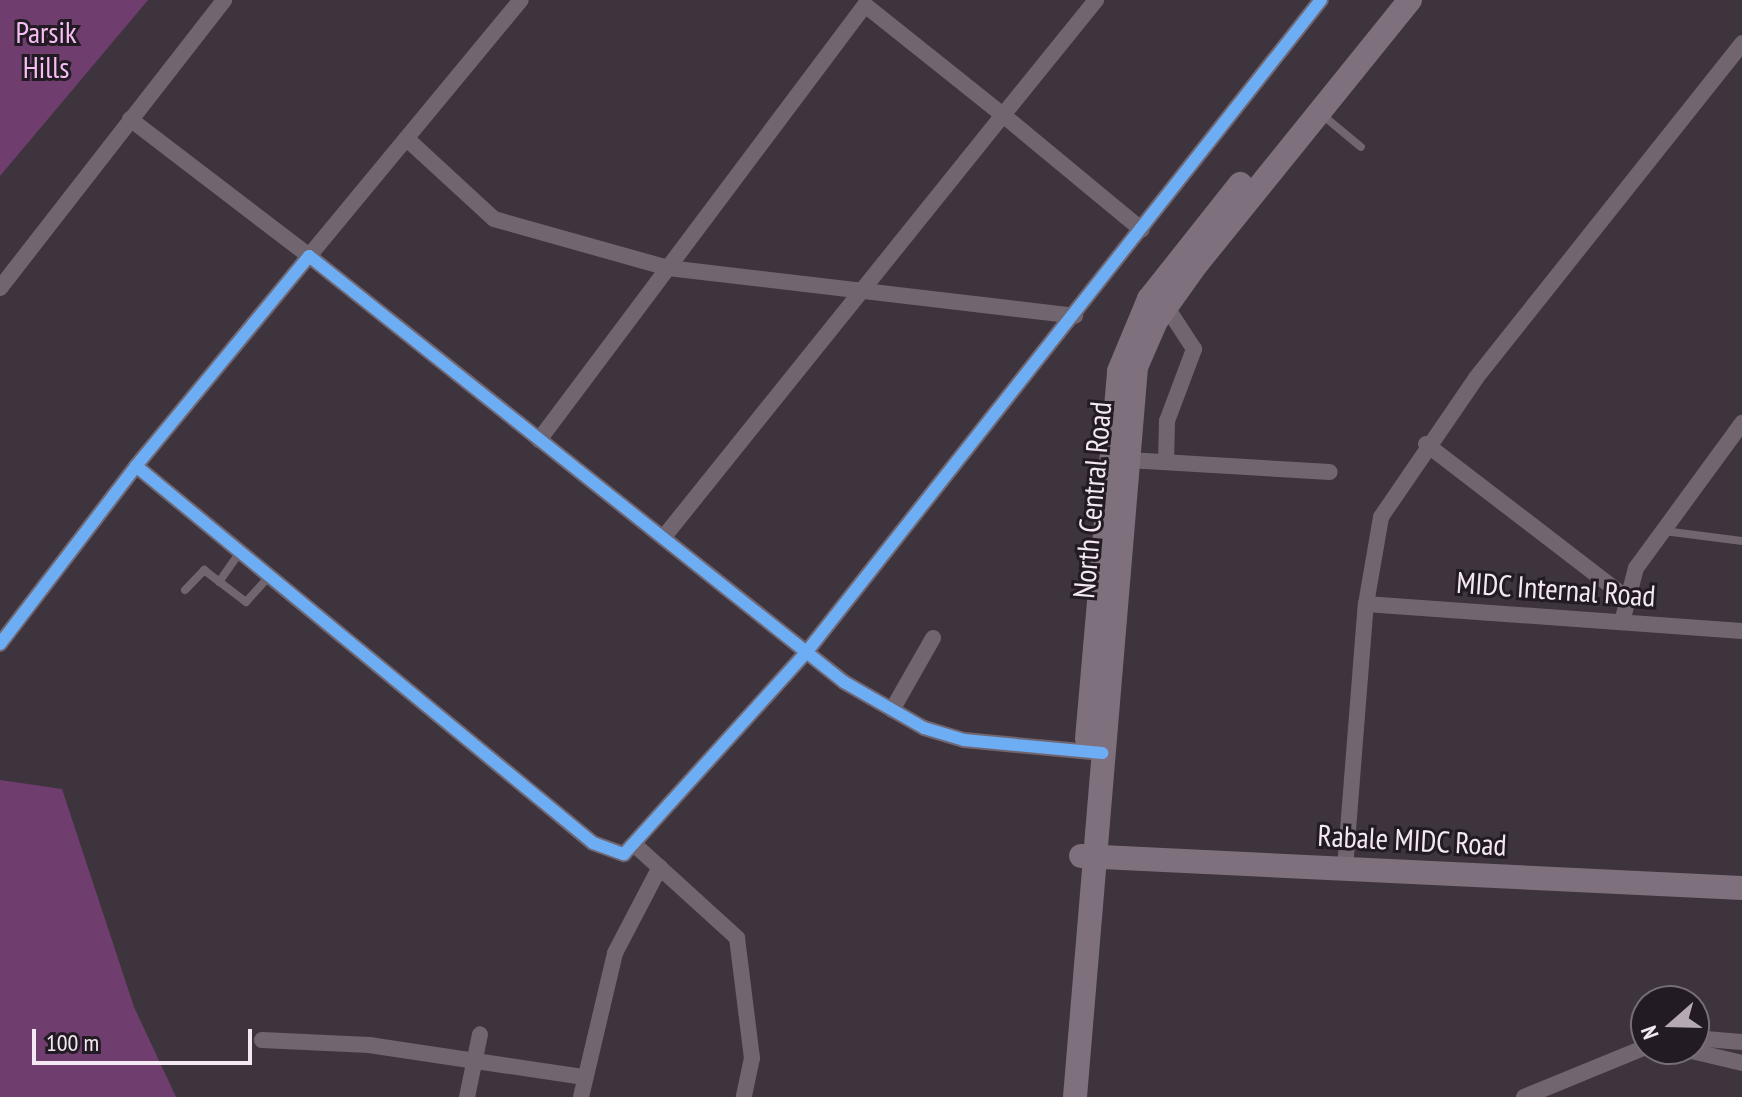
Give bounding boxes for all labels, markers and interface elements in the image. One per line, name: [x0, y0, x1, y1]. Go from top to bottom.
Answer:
park label: Parsik Hills: [15, 14, 77, 84]
street label: North Central Road: [1065, 400, 1119, 600]
street label: MIDC Internal Road: [1455, 564, 1657, 614]
street label: Rabale MIDC Road: [1316, 817, 1508, 863]
north arrow: [1630, 985, 1710, 1065]
scale bar: [36, 1013, 256, 1063]
text: N: [1634, 1022, 1665, 1043]
text: 100 m: [46, 1027, 99, 1058]

